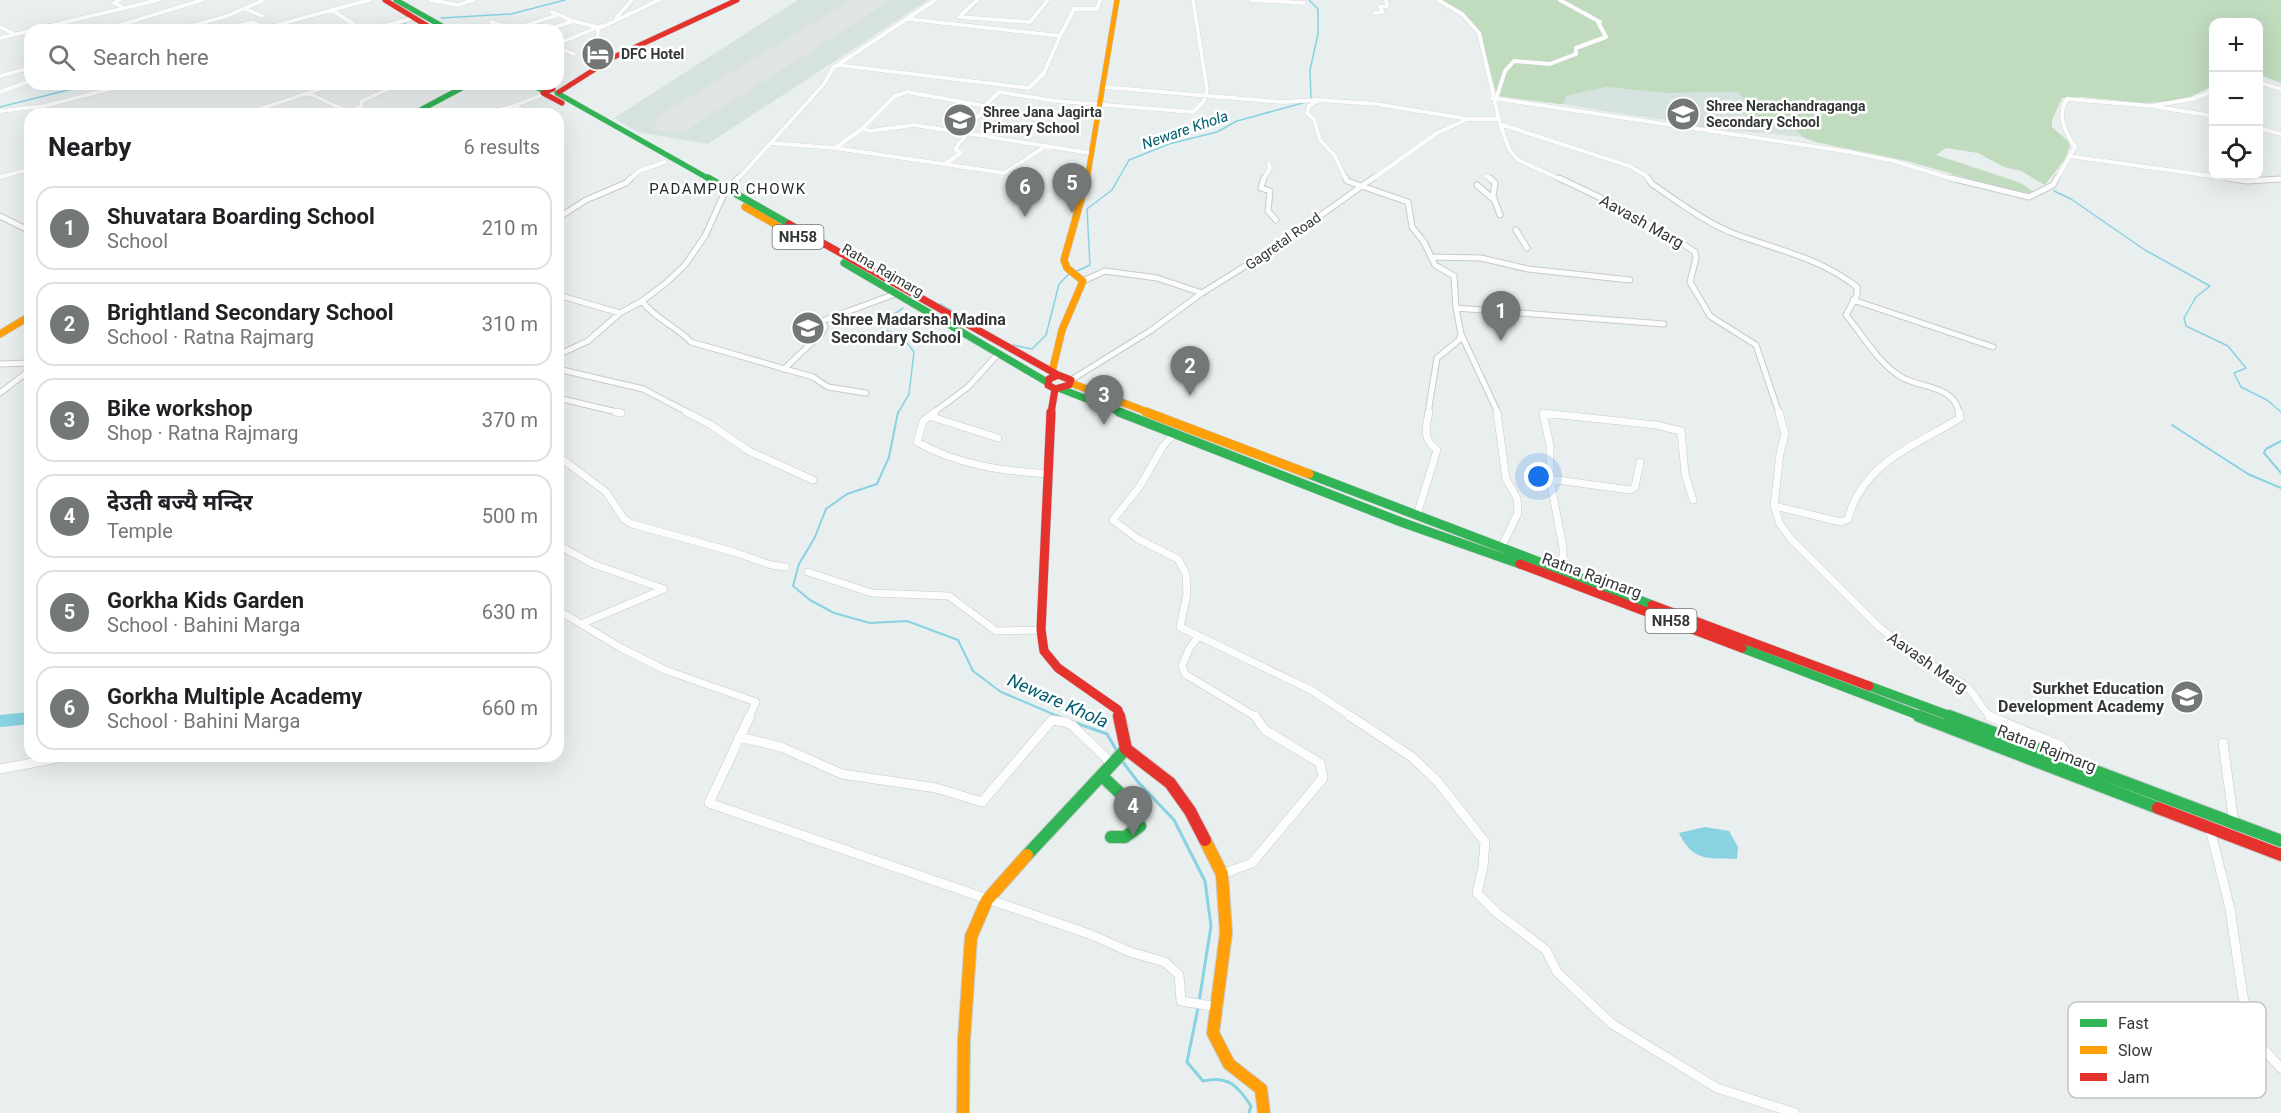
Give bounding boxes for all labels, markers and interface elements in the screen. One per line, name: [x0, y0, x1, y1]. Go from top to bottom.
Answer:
map controls: [2209, 18, 2263, 180]
button: +: [2209, 18, 2263, 72]
search box: [24, 24, 564, 90]
hotel icon: DFC Hotel: [580, 36, 616, 72]
icon: search: [45, 41, 78, 74]
text: Search here: [93, 45, 209, 70]
place label: DFC Hotel: [621, 46, 684, 62]
button: −: [2209, 72, 2263, 126]
school or university icon: Shree Nerachandraganga Secondary School: [1665, 96, 1701, 132]
place label: Shree Nerachandraganga Secondary School: [1706, 98, 1866, 130]
school or university icon: Shree Jana Jagirta Primary School: [942, 102, 978, 138]
place label: Shree Jana Jagirta Primary School: [983, 104, 1102, 136]
water label: Neware Khola: [1140, 107, 1231, 153]
button: locate: [2209, 126, 2263, 180]
text: Nearby: [48, 132, 131, 162]
text: 6 results: [464, 135, 540, 159]
pin: 5: [1052, 164, 1092, 213]
pin: 6: [1006, 168, 1044, 217]
district label: PADAMPUR CHOWK: [649, 180, 807, 198]
street label: Aavash Marg: [1596, 191, 1687, 252]
text: Shuvatara Boarding School: [107, 204, 375, 229]
street label: Gagretal Road: [1242, 209, 1324, 273]
text: 1: [64, 216, 75, 240]
text: 210 m: [482, 216, 538, 240]
road number: NH58: [772, 225, 824, 249]
text: School: [107, 229, 168, 253]
street label: Ratna Rajmarg: [839, 240, 927, 300]
pin: 1: [1482, 292, 1520, 341]
text: Brightland Secondary School: [107, 300, 394, 325]
school or university icon: Shree Madarsha Madina Secondary School: [790, 310, 826, 346]
place label: Shree Madarsha Madina Secondary School: [831, 310, 1006, 347]
text: 2: [64, 312, 75, 336]
text: 310 m: [482, 312, 538, 336]
text: School · Ratna Rajmarg: [107, 325, 314, 349]
pin: 2: [1170, 346, 1210, 396]
pin: 3: [1084, 376, 1124, 425]
text: Bike workshop: [107, 396, 253, 421]
text: 3: [64, 408, 75, 432]
text: 370 m: [482, 408, 538, 432]
text: Shop · Ratna Rajmarg: [107, 421, 299, 445]
your location: [1524, 462, 1553, 491]
text: देउती बज्यै मन्दिर: [107, 490, 253, 515]
text: 4: [64, 504, 75, 528]
text: 500 m: [482, 504, 538, 528]
text: Temple: [107, 519, 173, 543]
street label: Ratna Rajmarg: [1539, 549, 1644, 602]
text: Gorkha Kids Garden: [107, 588, 304, 613]
text: 5: [64, 600, 75, 624]
text: 630 m: [482, 600, 538, 624]
road number: NH58: [1646, 609, 1696, 633]
text: School · Bahini Marga: [107, 613, 300, 637]
street label: Aavash Marg: [1884, 628, 1971, 697]
water label: Neware Khola: [1005, 669, 1112, 732]
place label: Surkhet Education Development Academy: [1998, 679, 2165, 716]
school or university icon: Surkhet Education Development Academy: [2169, 679, 2205, 715]
text: Gorkha Multiple Academy: [107, 684, 362, 709]
text: 6: [64, 696, 75, 720]
text: 660 m: [482, 696, 538, 720]
text: School · Bahini Marga: [107, 709, 300, 733]
street label: Ratna Rajmarg: [1995, 721, 2099, 776]
pin: 4: [1114, 786, 1152, 836]
legend: [2068, 1002, 2266, 1098]
text: Fast: [2118, 1014, 2149, 1033]
text: Slow: [2118, 1041, 2153, 1060]
text: Jam: [2118, 1068, 2150, 1087]

